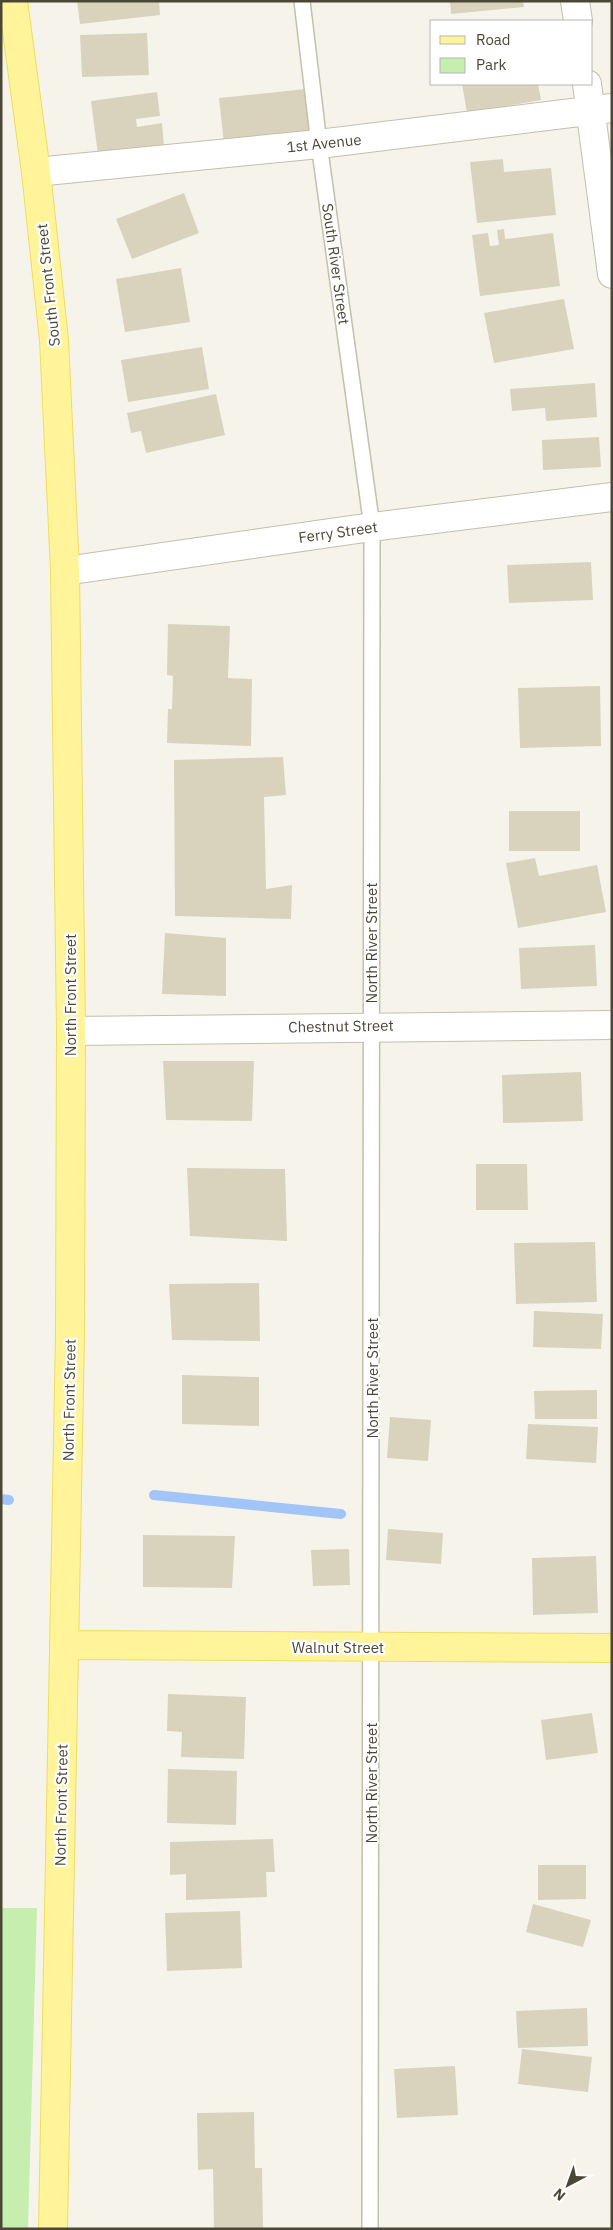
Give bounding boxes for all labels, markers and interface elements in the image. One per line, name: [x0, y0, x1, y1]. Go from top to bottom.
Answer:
legend: [430, 20, 593, 85]
text: Road: [476, 30, 511, 49]
text: Park: [476, 55, 506, 74]
street label: 1st Avenue: [286, 130, 362, 156]
street label: South River Street: [318, 202, 354, 326]
street label: South Front Street: [32, 223, 64, 347]
street label: Ferry Street: [297, 517, 379, 547]
street label: North River Street: [362, 883, 381, 1003]
street label: North Front Street: [61, 934, 80, 1056]
street label: Chestnut Street: [288, 1016, 394, 1036]
street label: North River Street: [363, 1318, 382, 1438]
street label: North Front Street: [58, 1339, 80, 1461]
street label: Walnut Street: [292, 1638, 384, 1657]
street label: North River Street: [362, 1723, 381, 1843]
street label: North Front Street: [50, 1744, 72, 1866]
north arrow: [543, 2160, 593, 2210]
text: N: [550, 2185, 569, 2205]

